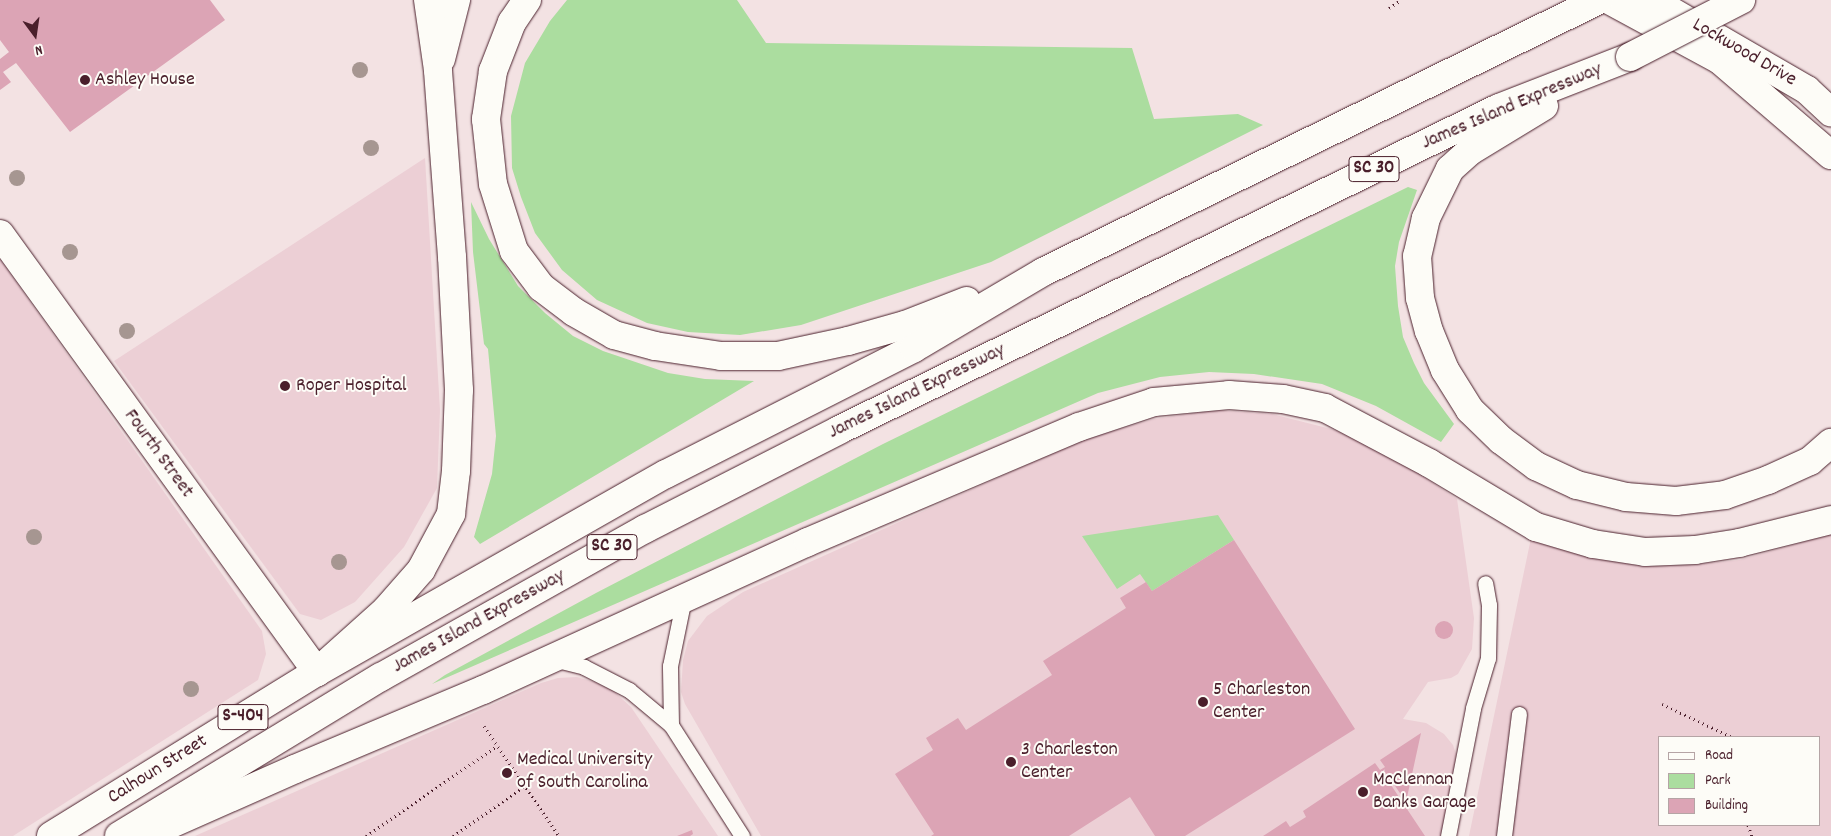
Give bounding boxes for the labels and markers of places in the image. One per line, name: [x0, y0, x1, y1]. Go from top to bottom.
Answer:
place label: Ashley House: [95, 68, 195, 92]
marker: Ashley House: [79, 74, 91, 86]
place label: Roper Hospital: [296, 374, 407, 398]
marker: Roper Hospital: [278, 379, 292, 393]
place label: 5 Charleston Center: [1213, 678, 1310, 725]
marker: 5 Charleston Center: [1197, 696, 1209, 708]
place label: 3 Charleston Center: [1021, 738, 1118, 785]
place label: Medical University of South Carolina: [517, 749, 652, 796]
marker: 3 Charleston Center: [1005, 756, 1017, 768]
marker: Medical University of South Carolina: [501, 767, 513, 779]
place label: McClennan Banks Garage: [1373, 768, 1476, 815]
marker: McClennan Banks Garage: [1357, 786, 1369, 798]

